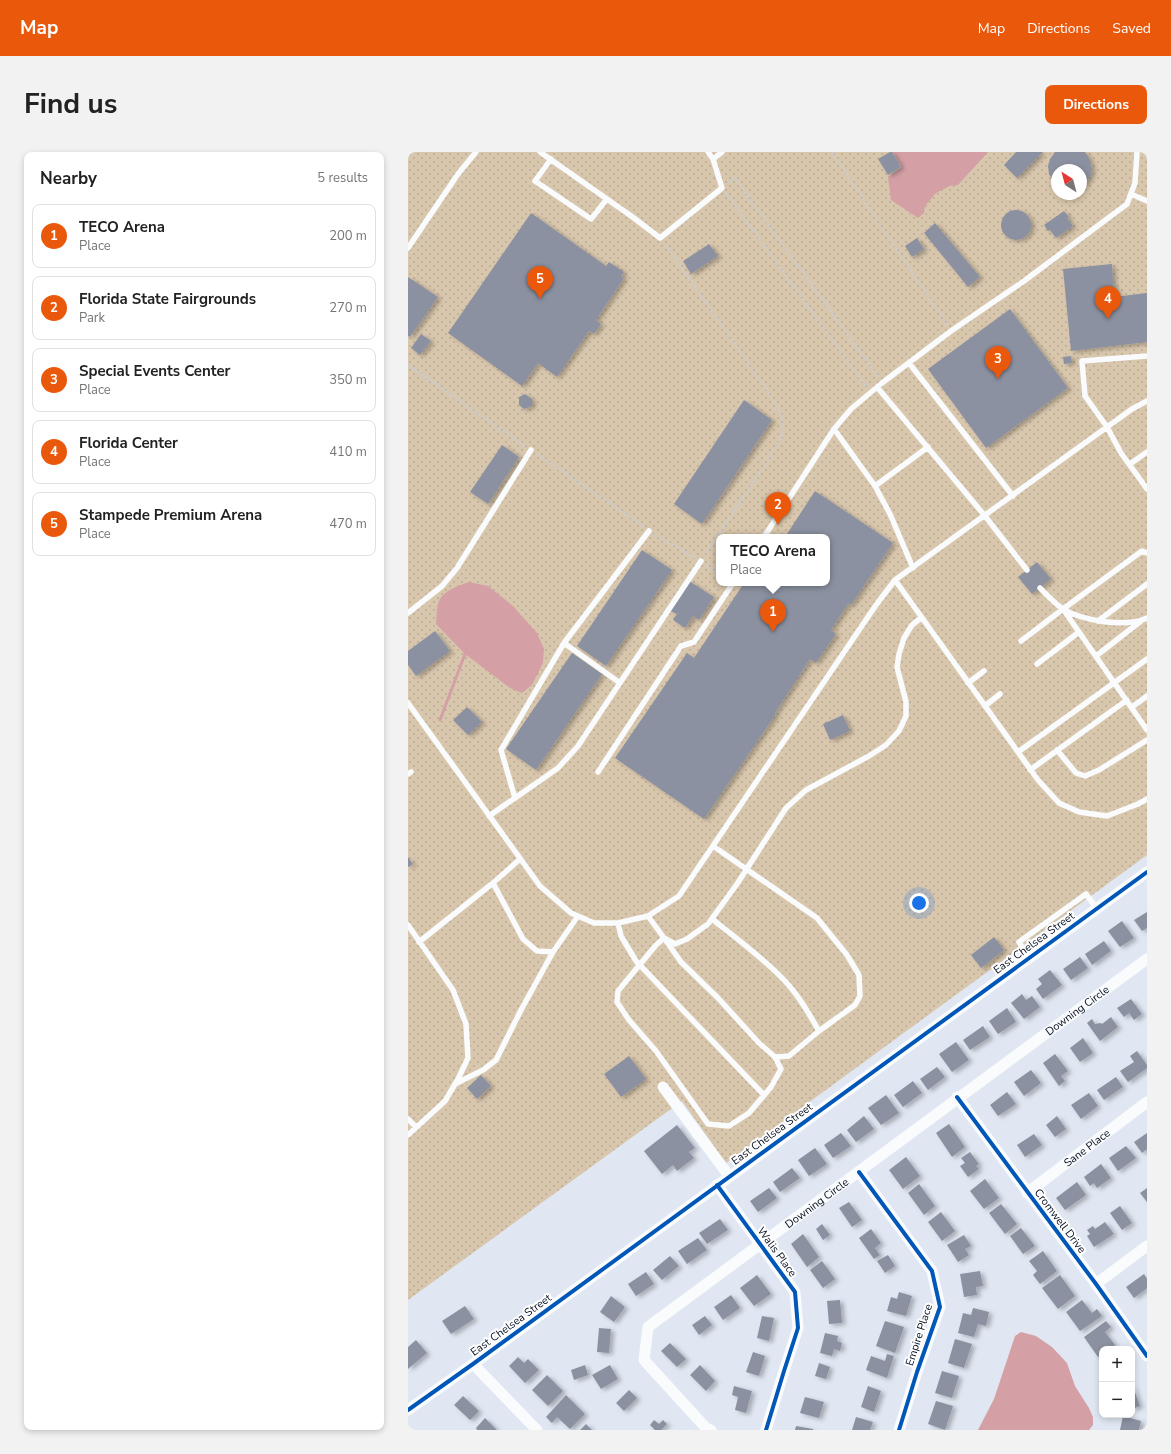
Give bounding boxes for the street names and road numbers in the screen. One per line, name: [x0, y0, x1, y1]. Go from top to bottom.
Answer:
street label: East Chelsea Street: [991, 908, 1078, 977]
street label: Downing Circle: [1042, 982, 1112, 1039]
street label: East Chelsea Street: [729, 1099, 816, 1168]
street label: Sane Place: [1061, 1125, 1113, 1170]
street label: Downing Circle: [782, 1174, 852, 1231]
street label: Cromwell Drive: [1031, 1186, 1089, 1256]
street label: Walis Place: [754, 1224, 800, 1280]
street label: East Chelsea Street: [468, 1290, 555, 1359]
street label: Empire Place: [902, 1302, 936, 1368]

